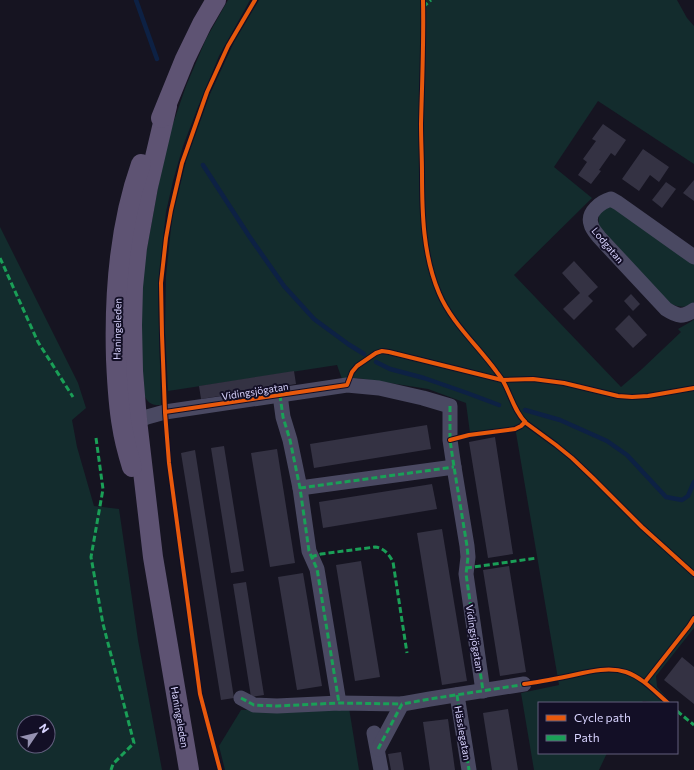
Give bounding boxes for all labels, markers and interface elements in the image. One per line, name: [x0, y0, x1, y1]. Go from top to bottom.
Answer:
street label: Lodgatan: [590, 225, 626, 265]
street label: Haningeleden: [110, 298, 124, 360]
street label: Vidingsjögatan: [221, 380, 289, 402]
street label: Vidingsjögatan: [464, 604, 486, 672]
street label: Haningeleden: [169, 685, 191, 749]
legend: [538, 702, 678, 754]
street label: Hässlegatan: [452, 705, 474, 761]
text: Cycle path: [574, 710, 631, 724]
north arrow: [16, 714, 56, 754]
text: N: [37, 721, 52, 735]
text: Path: [574, 730, 600, 744]

